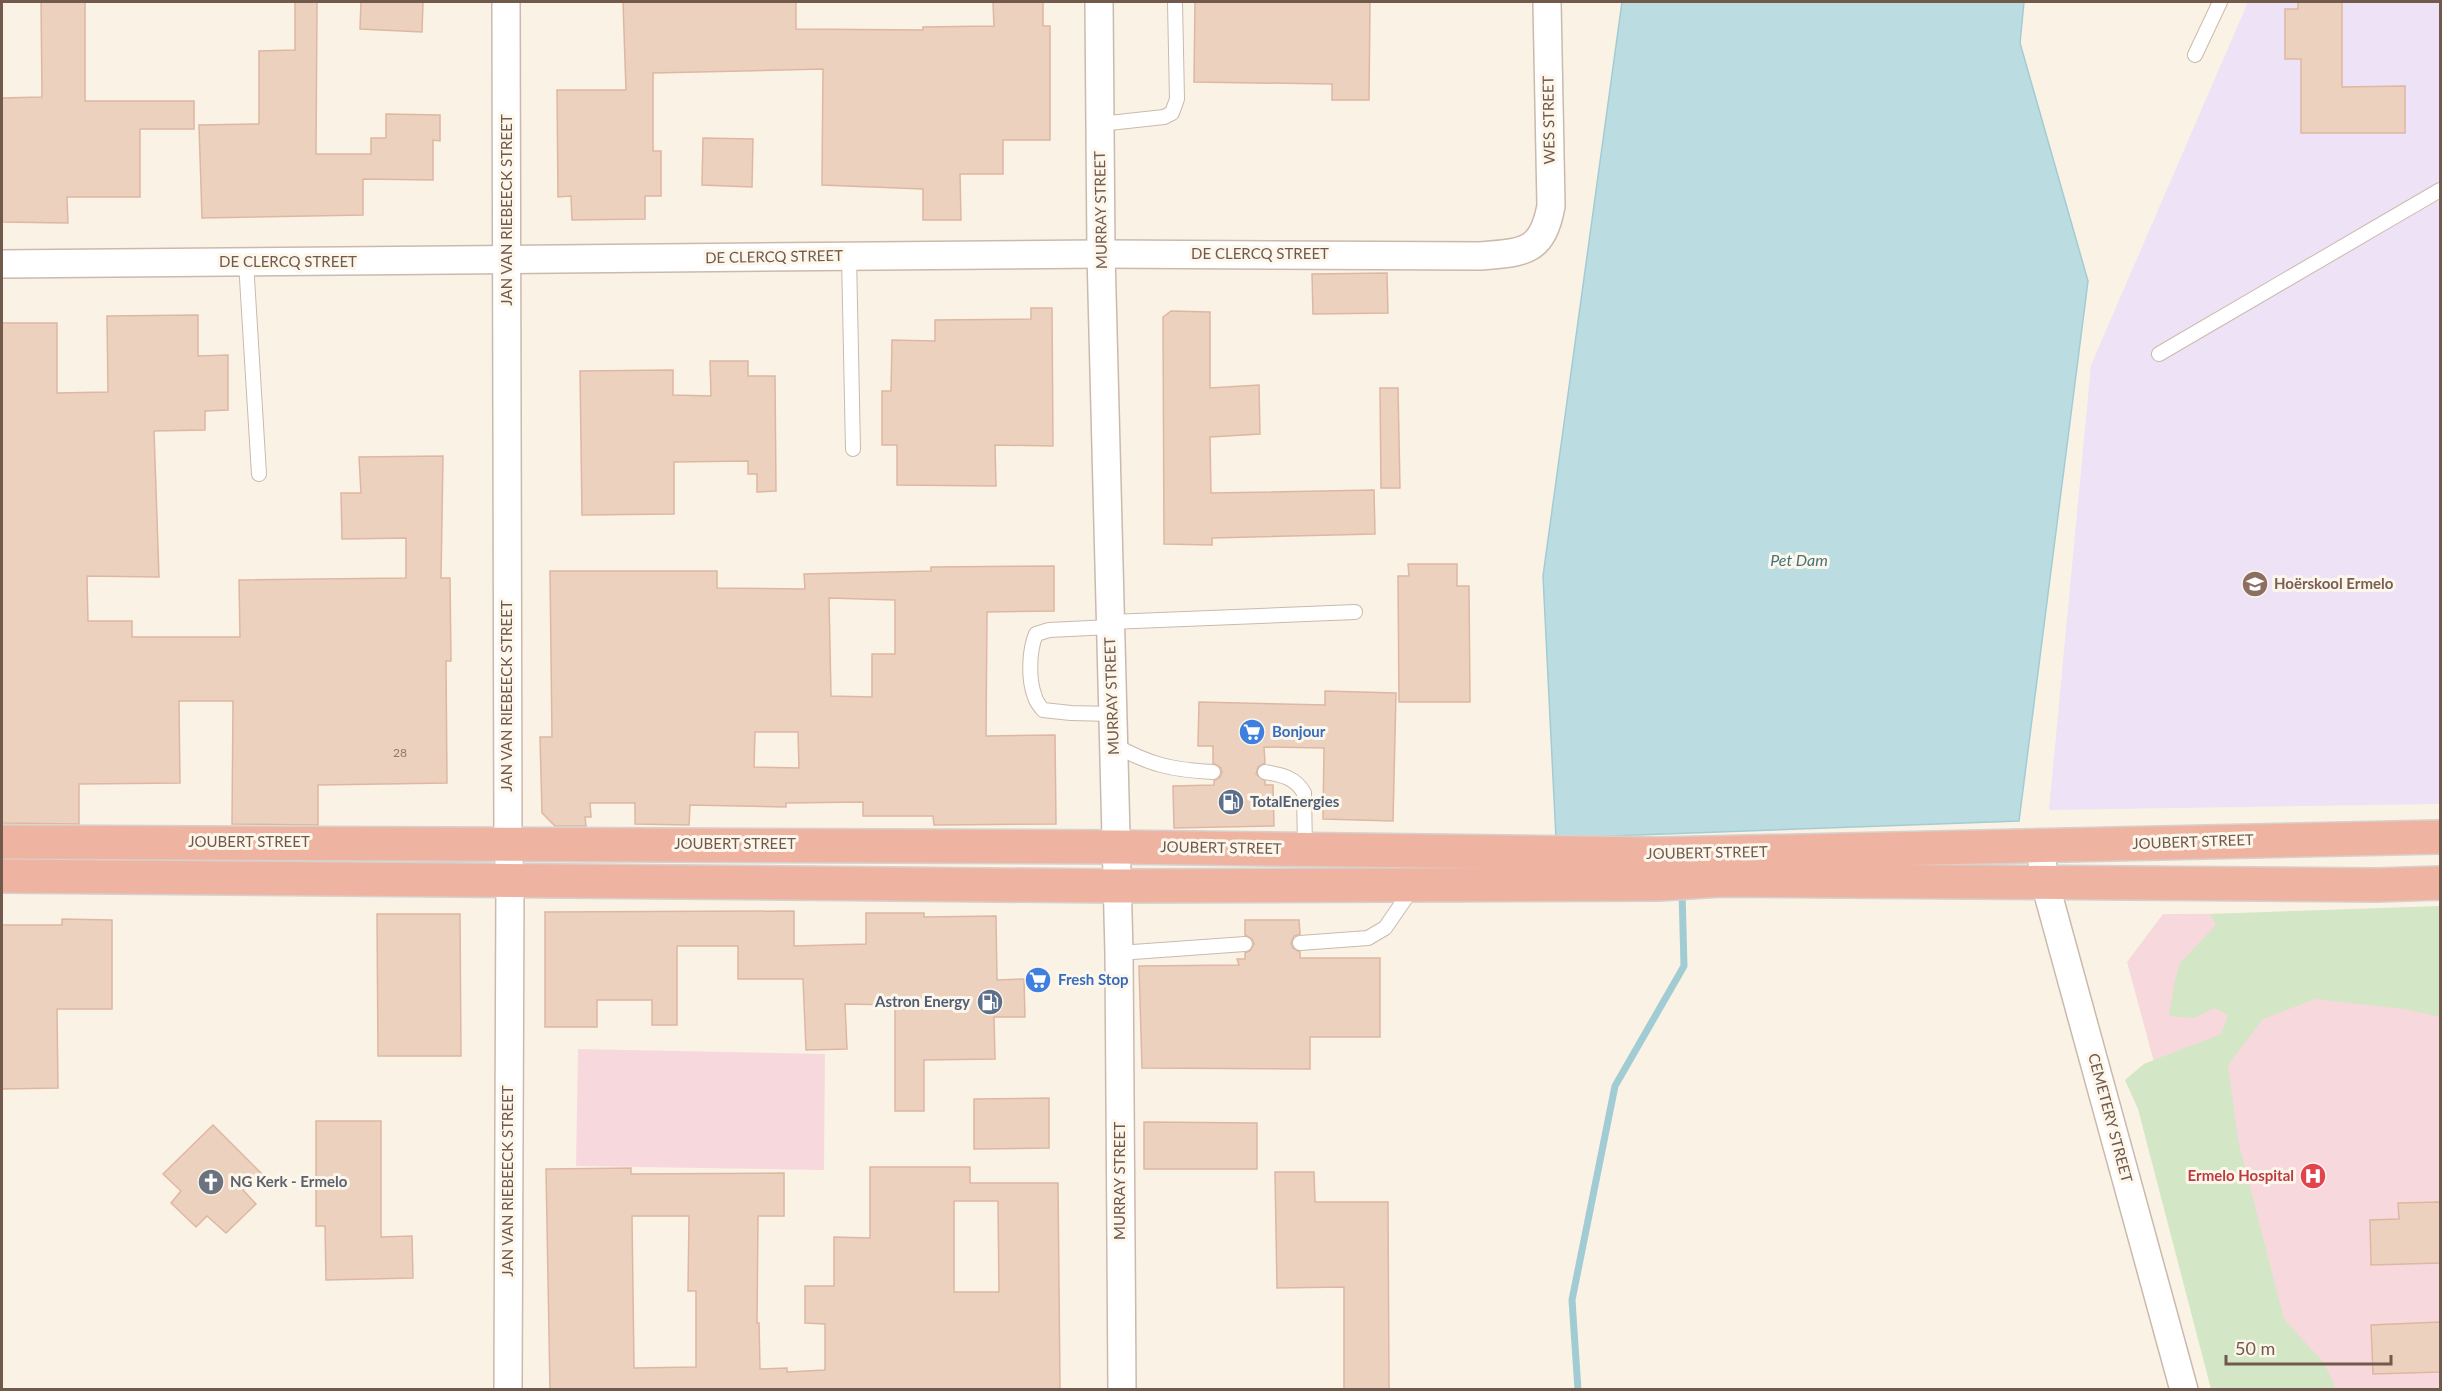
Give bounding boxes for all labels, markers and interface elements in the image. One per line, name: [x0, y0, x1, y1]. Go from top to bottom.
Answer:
street label: WES STREET: [1538, 75, 1558, 165]
street label: JAN VAN RIEBEECK STREET: [497, 114, 515, 306]
street label: MURRAY STREET: [1090, 151, 1110, 269]
street label: DE CLERCQ STREET: [1191, 244, 1329, 262]
street label: DE CLERCQ STREET: [705, 246, 843, 266]
street label: DE CLERCQ STREET: [219, 252, 357, 270]
water label: Pet Dam: [1770, 550, 1828, 569]
school or university icon: Hoërskool Ermelo: [2240, 569, 2270, 599]
place label: Hoërskool Ermelo: [2274, 574, 2394, 592]
street label: JAN VAN RIEBEECK STREET: [497, 600, 515, 792]
street label: MURRAY STREET: [1100, 637, 1122, 755]
supermarket icon: Bonjour: [1237, 717, 1267, 747]
place label: Bonjour: [1272, 722, 1326, 740]
house number: 28: [393, 745, 407, 760]
fuel station icon: TotalEnergies: [1216, 787, 1246, 817]
place label: TotalEnergies: [1250, 792, 1340, 810]
street label: JOUBERT STREET: [2132, 830, 2254, 852]
street label: JOUBERT STREET: [188, 832, 310, 850]
street label: JOUBERT STREET: [674, 834, 796, 852]
street label: JOUBERT STREET: [1160, 837, 1282, 857]
street label: JOUBERT STREET: [1646, 842, 1768, 862]
supermarket icon: Fresh Stop: [1023, 965, 1053, 995]
place label: Fresh Stop: [1058, 970, 1129, 988]
fuel station icon: Astron Energy: [975, 987, 1005, 1017]
place label: Astron Energy: [874, 992, 970, 1010]
street label: CEMETERY STREET: [2085, 1051, 2137, 1184]
street label: JAN VAN RIEBEECK STREET: [498, 1085, 516, 1277]
street label: MURRAY STREET: [1110, 1122, 1128, 1240]
hospital icon: Ermelo Hospital: [2298, 1161, 2328, 1191]
place label: Ermelo Hospital: [2188, 1166, 2294, 1184]
church icon: NG Kerk - Ermelo: [196, 1167, 226, 1197]
place label: NG Kerk - Ermelo: [230, 1172, 348, 1190]
scale bar: [2226, 1328, 2391, 1366]
text: 50 m: [2235, 1337, 2275, 1359]

